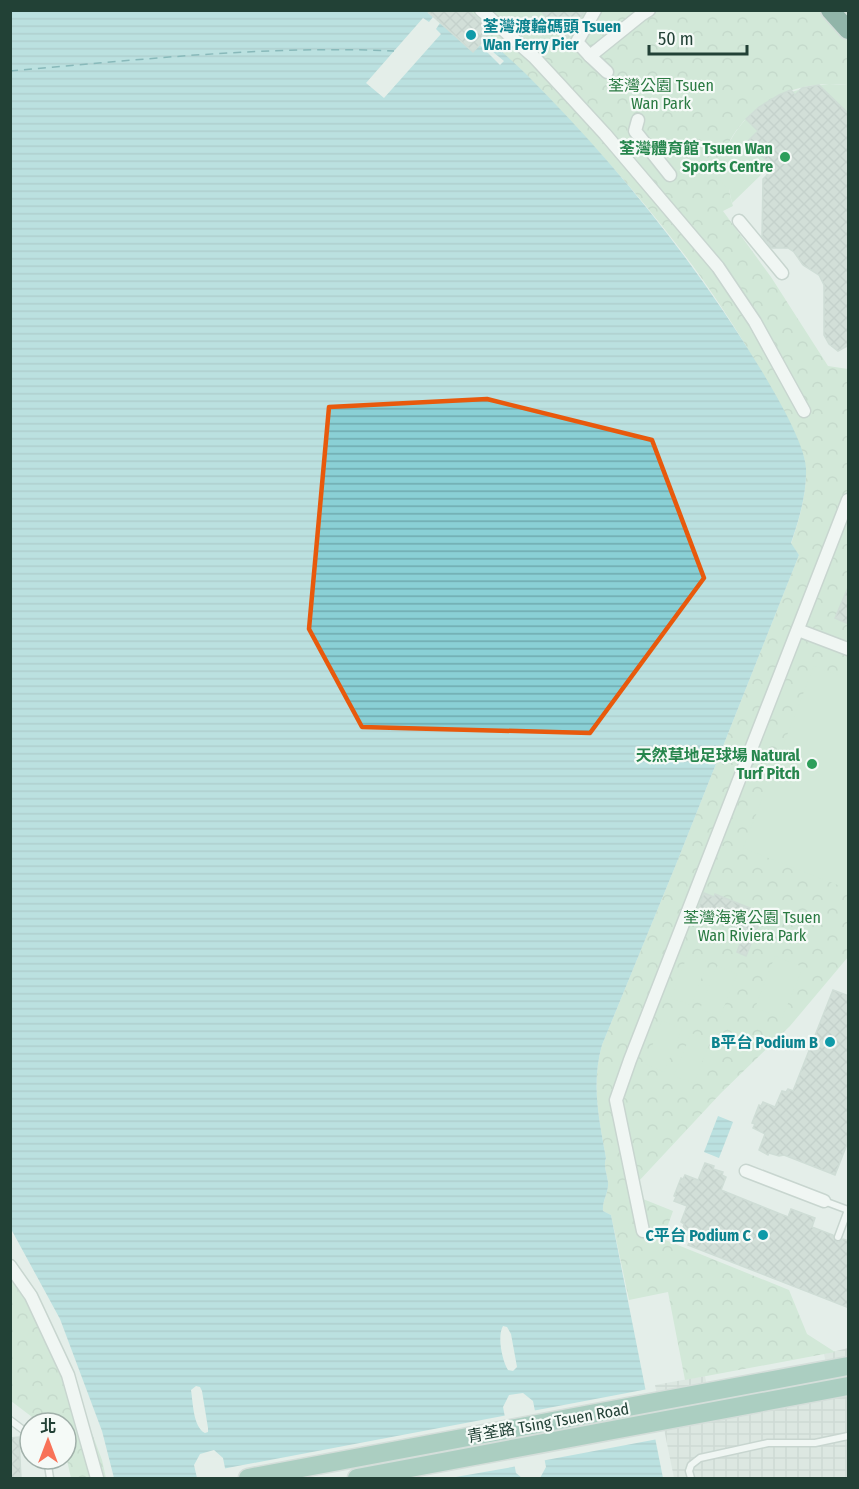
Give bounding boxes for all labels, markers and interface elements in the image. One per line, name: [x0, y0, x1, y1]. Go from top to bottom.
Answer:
place label: 荃灣渡輪碼頭 Tsuen Wan Ferry Pier: [483, 17, 621, 54]
scale bar: [649, 18, 746, 56]
marker: 荃灣渡輪碼頭 Tsuen Wan Ferry Pier: [464, 28, 478, 42]
text: 50 m: [658, 28, 694, 50]
park label: 荃灣公園 Tsuen Wan Park: [608, 76, 714, 113]
place label: 荃灣體育館 Tsuen Wan Sports Centre: [619, 139, 773, 176]
marker: 荃灣體育館 Tsuen Wan Sports Centre: [778, 150, 792, 164]
place label: 天然草地足球場 Natural Turf Pitch: [636, 746, 801, 783]
marker: 天然草地足球場 Natural Turf Pitch: [805, 757, 819, 771]
park label: 荃灣海濱公園 Tsuen Wan Riviera Park: [683, 908, 821, 945]
place label: B平台 Podium B: [711, 1033, 818, 1052]
marker: B平台 Podium B: [823, 1035, 837, 1049]
place label: C平台 Podium C: [645, 1226, 752, 1245]
marker: C平台 Podium C: [756, 1228, 770, 1242]
street label: 青荃路 Tsing Tsuen Road: [466, 1399, 631, 1446]
north arrow: [18, 1411, 78, 1471]
text: 北: [40, 1417, 56, 1436]

